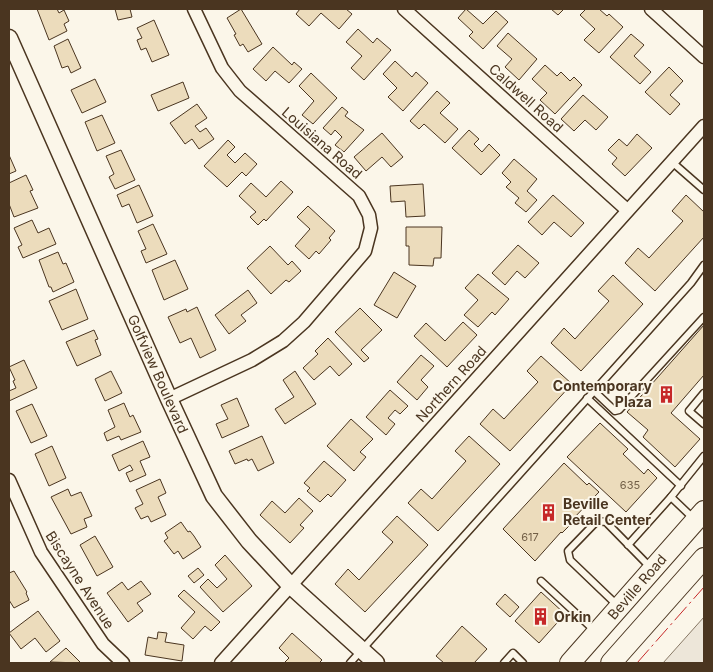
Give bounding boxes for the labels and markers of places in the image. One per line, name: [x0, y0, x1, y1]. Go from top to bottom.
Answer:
place label: Contemporary Plaza: [553, 377, 653, 410]
building icon: Contemporary Plaza: [656, 384, 676, 404]
place label: Beville Retail Center: [563, 495, 651, 528]
building icon: Beville Retail Center: [539, 502, 559, 522]
building icon: Orkin: [530, 607, 550, 627]
place label: Orkin: [554, 608, 591, 625]

